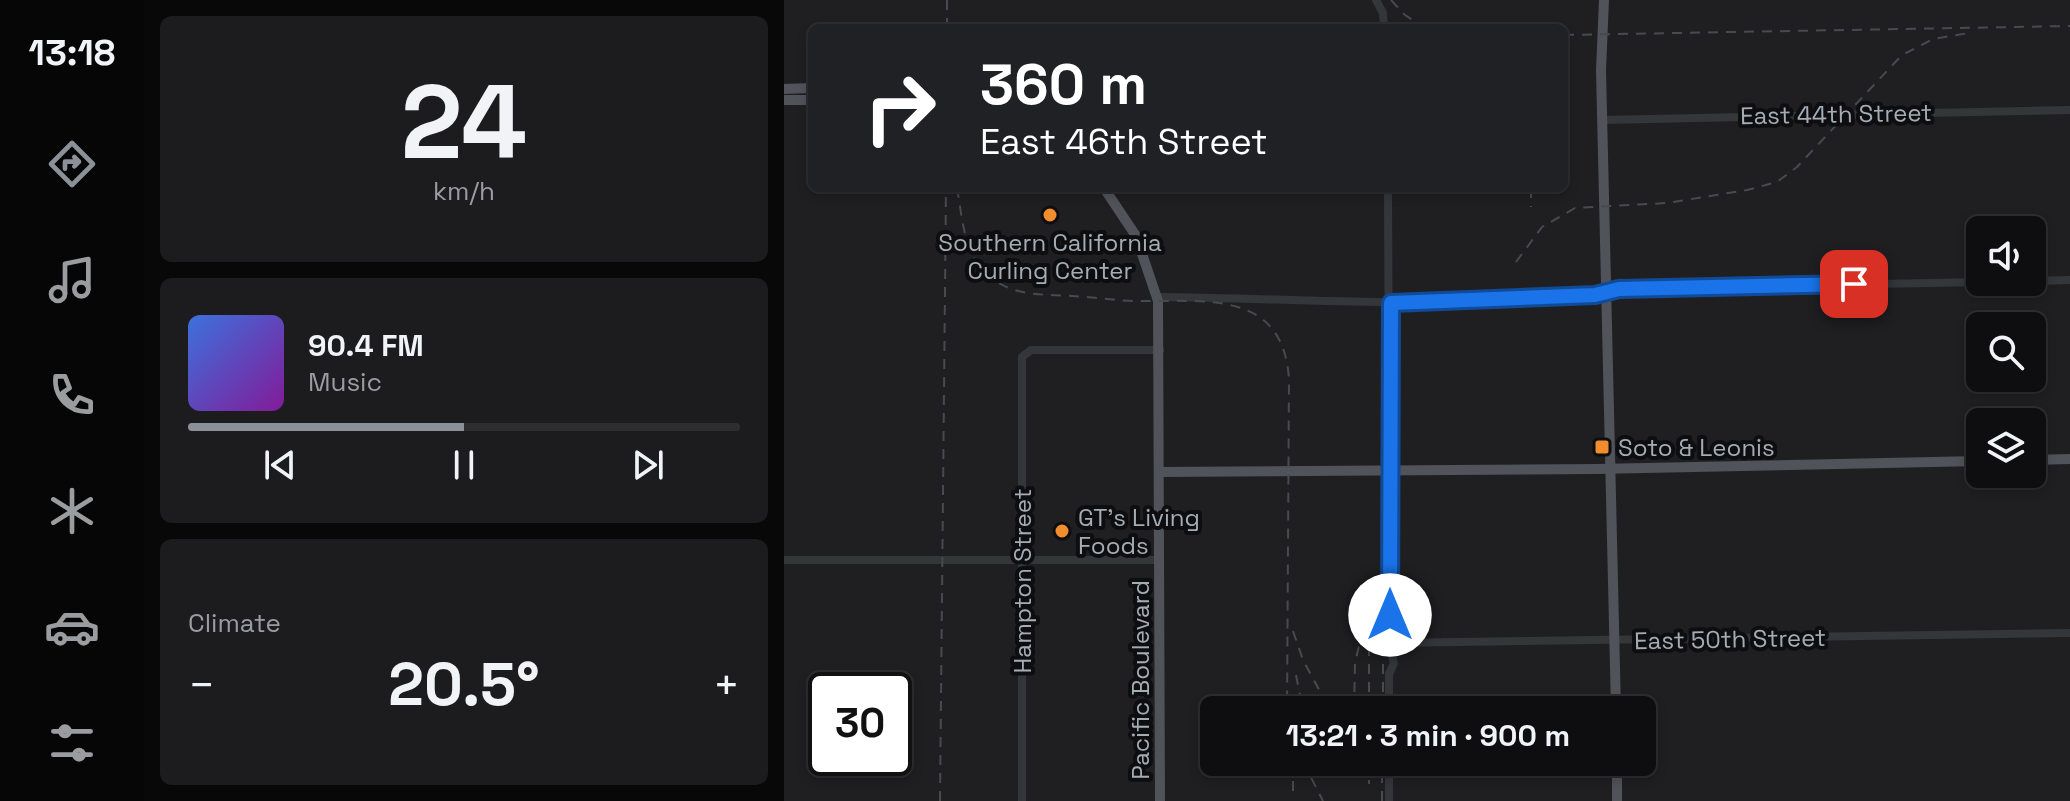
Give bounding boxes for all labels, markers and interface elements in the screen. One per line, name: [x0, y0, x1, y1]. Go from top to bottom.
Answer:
text: 13:18: [29, 30, 115, 76]
text: 360 m: [980, 49, 1147, 120]
text: 24: [401, 56, 527, 188]
icon: right: [848, 56, 952, 160]
street label: East 44th Street: [1740, 97, 1932, 131]
text: East 46th Street: [980, 119, 1268, 165]
icon: directions: [44, 136, 100, 192]
text: km/h: [433, 174, 495, 208]
marker: Southern California Curling Center: [1041, 206, 1059, 224]
map controls: [1966, 216, 2046, 488]
button: sound: [1966, 216, 2046, 296]
place label: Southern California Curling Center: [938, 227, 1162, 286]
pin: [1820, 250, 1888, 318]
icon: music: [44, 252, 100, 308]
icon: arrive: [1832, 262, 1876, 306]
button: search: [1966, 312, 2046, 392]
text: 90.4 FM: [308, 326, 424, 365]
text: Music: [308, 365, 382, 399]
icon: phone: [44, 367, 100, 423]
button: layers: [1966, 408, 2046, 488]
place label: Soto & Leonis: [1618, 432, 1775, 463]
marker: Soto & Leonis: [1593, 438, 1611, 456]
icon: previous: [258, 443, 302, 487]
icon: pause: [442, 443, 486, 487]
icon: next: [626, 443, 670, 487]
icon: climate: [44, 483, 100, 539]
street label: Hampton Street: [1007, 489, 1038, 673]
place label: GT's Living Foods: [1078, 502, 1200, 561]
marker: GT's Living Foods: [1053, 522, 1071, 540]
position arrow: [1348, 573, 1432, 657]
street label: Pacific Boulevard: [1125, 580, 1156, 780]
icon: car: [44, 599, 100, 655]
text: Climate: [188, 606, 281, 640]
street label: East 50th Street: [1634, 622, 1826, 656]
text: 20.5°: [388, 646, 540, 723]
text: −: [188, 657, 215, 713]
text: +: [713, 657, 740, 713]
speed limit sign: 30: [808, 672, 912, 776]
icon: filters: [44, 715, 100, 771]
text: 13:21 · 3 min · 900 m: [1286, 716, 1570, 755]

